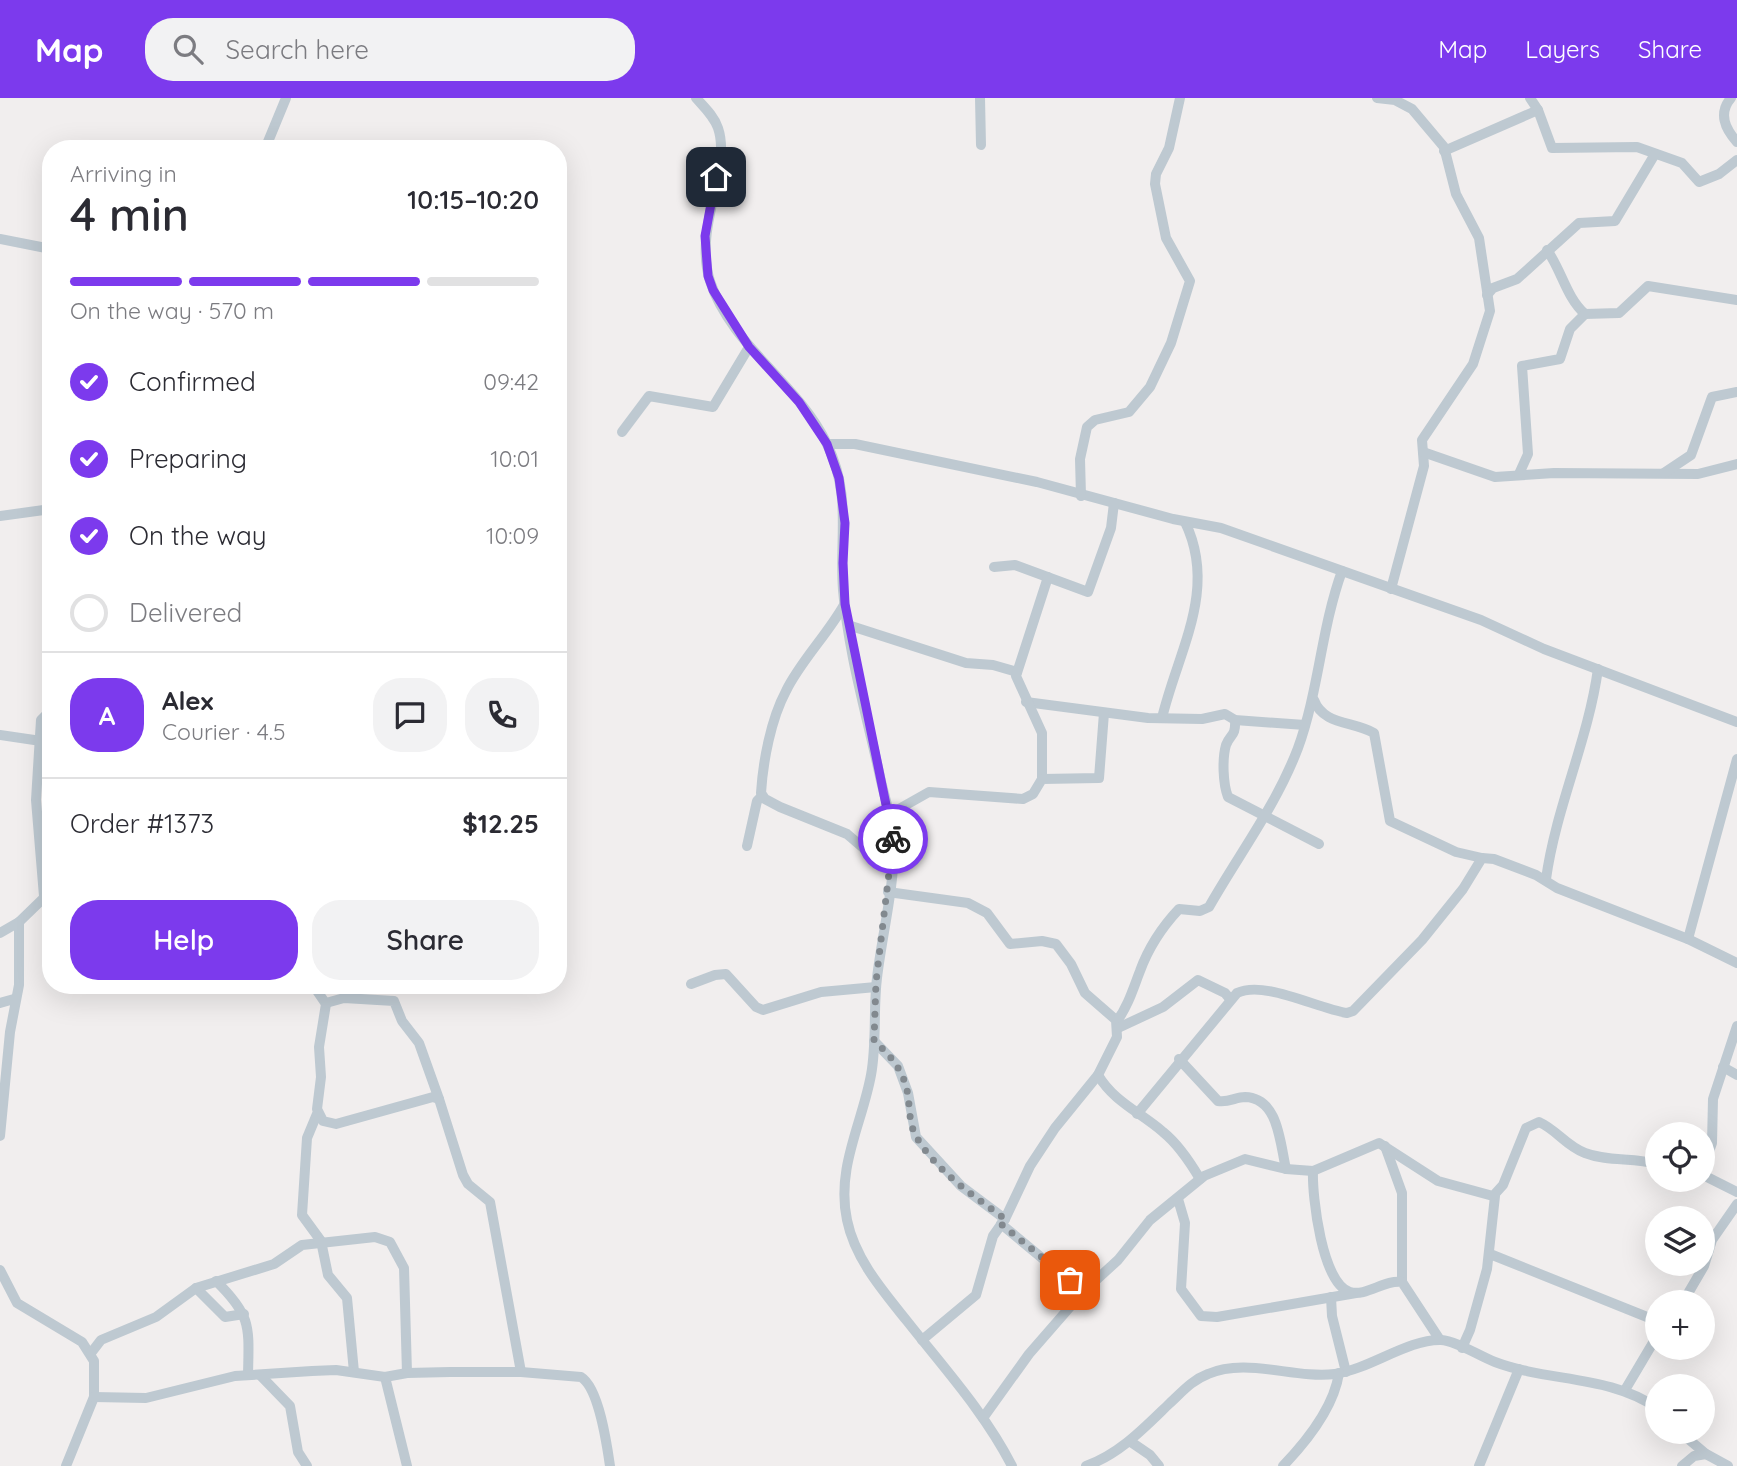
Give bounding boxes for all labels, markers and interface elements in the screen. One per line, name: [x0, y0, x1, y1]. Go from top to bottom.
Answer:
search box: [145, 18, 635, 81]
text: Map: [35, 29, 103, 70]
icon: search: [169, 30, 207, 68]
text: Search here: [225, 33, 369, 66]
text: Map: [1438, 34, 1487, 64]
text: Layers: [1525, 34, 1600, 64]
text: Share: [1638, 34, 1702, 64]
pin: [686, 147, 746, 207]
icon: home: [697, 158, 735, 196]
text: Arriving in: [70, 159, 177, 188]
text: 10:15–10:20: [407, 183, 539, 216]
text: 4 min: [70, 185, 189, 243]
text: On the way · 570 m: [70, 296, 274, 325]
icon: check: [70, 363, 108, 401]
text: Confirmed: [129, 365, 256, 398]
text: 09:42: [483, 367, 539, 396]
icon: check: [70, 440, 108, 478]
text: Preparing: [129, 442, 247, 475]
text: 10:01: [490, 444, 539, 473]
icon: check: [70, 517, 108, 555]
text: On the way: [129, 519, 267, 552]
text: 10:09: [486, 521, 539, 550]
text: Delivered: [129, 596, 242, 629]
button: chat: [373, 678, 447, 752]
button: phone: [465, 678, 539, 752]
text: Alex: [162, 684, 213, 717]
text: A: [99, 699, 115, 732]
text: Courier · 4.5: [162, 717, 286, 746]
courier: [858, 804, 928, 874]
text: Order #1373: [70, 807, 214, 840]
text: $12.25: [462, 807, 539, 840]
icon: bike: [874, 820, 912, 858]
button: Help: [70, 900, 298, 980]
button: Share: [312, 900, 539, 980]
map controls: [1645, 1122, 1715, 1444]
button: locate: [1645, 1122, 1715, 1192]
button: layers: [1645, 1206, 1715, 1276]
pin: [1040, 1250, 1100, 1310]
icon: bag: [1051, 1261, 1089, 1299]
button: +: [1645, 1290, 1715, 1360]
button: −: [1645, 1374, 1715, 1444]

